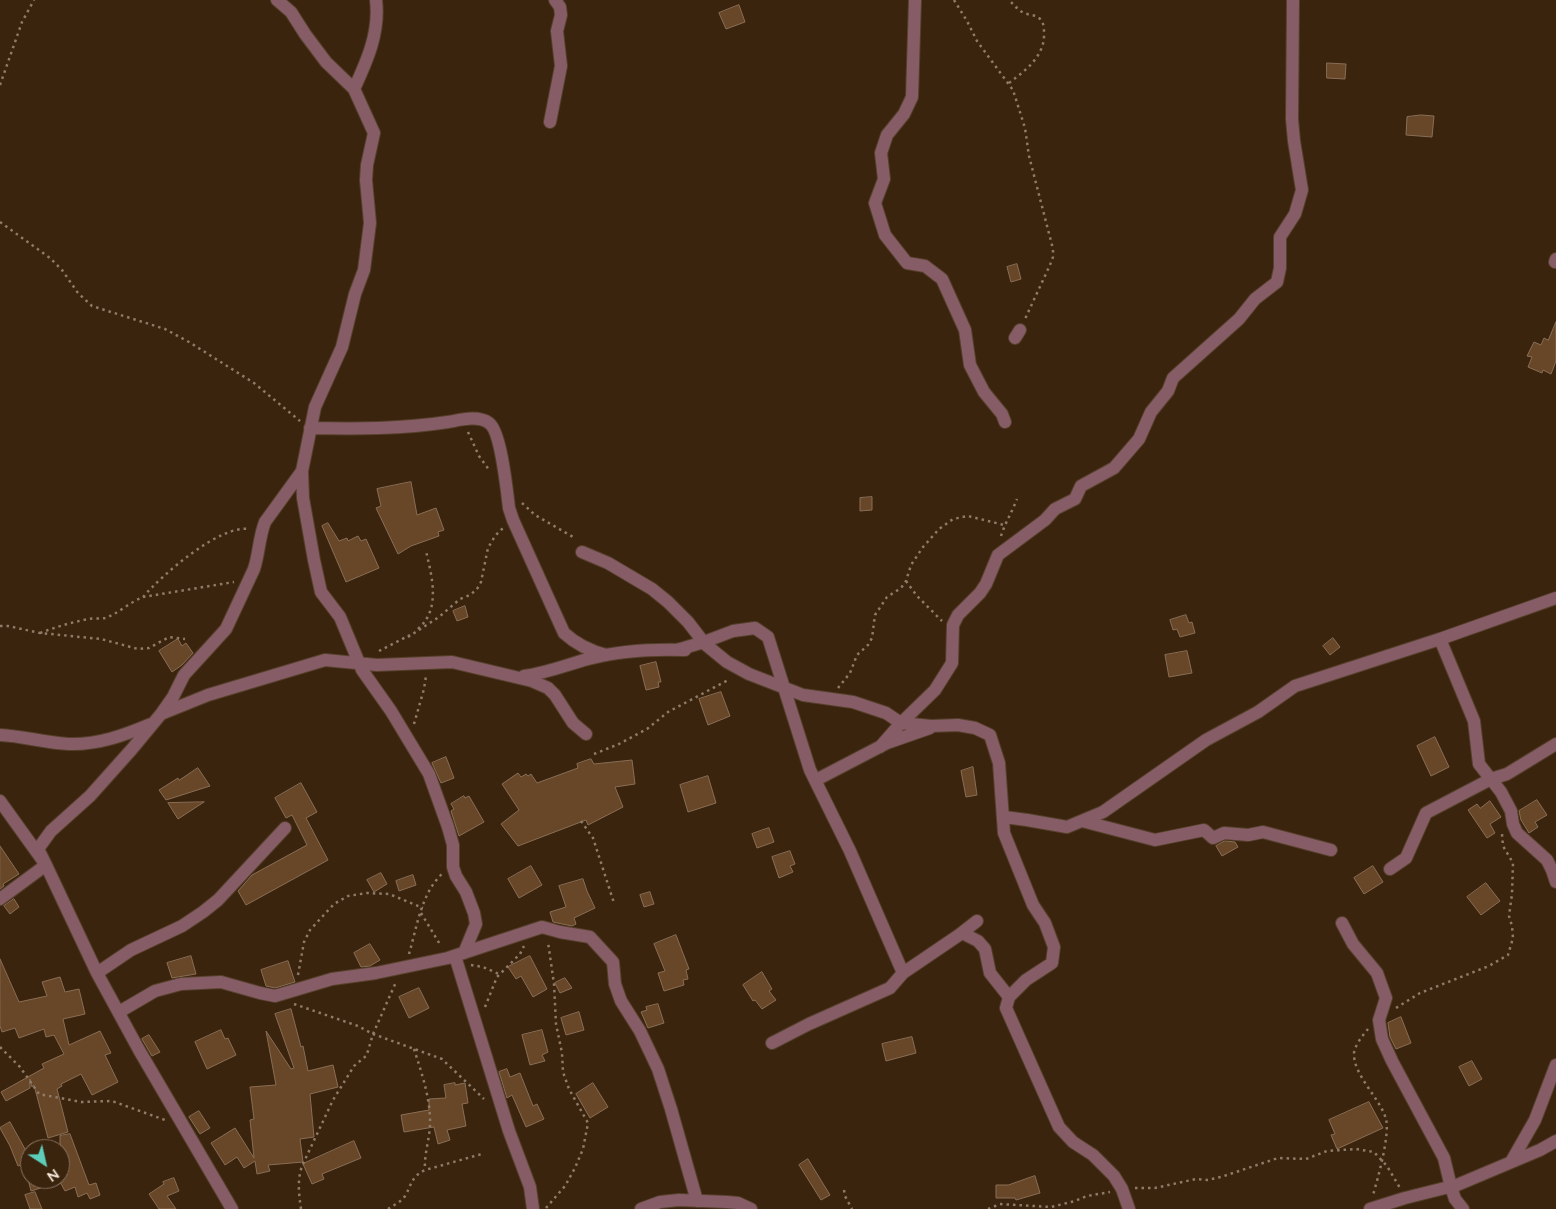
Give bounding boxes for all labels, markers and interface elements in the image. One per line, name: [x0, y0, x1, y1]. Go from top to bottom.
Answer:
north arrow: [20, 1139, 70, 1189]
text: N: [44, 1166, 63, 1186]

